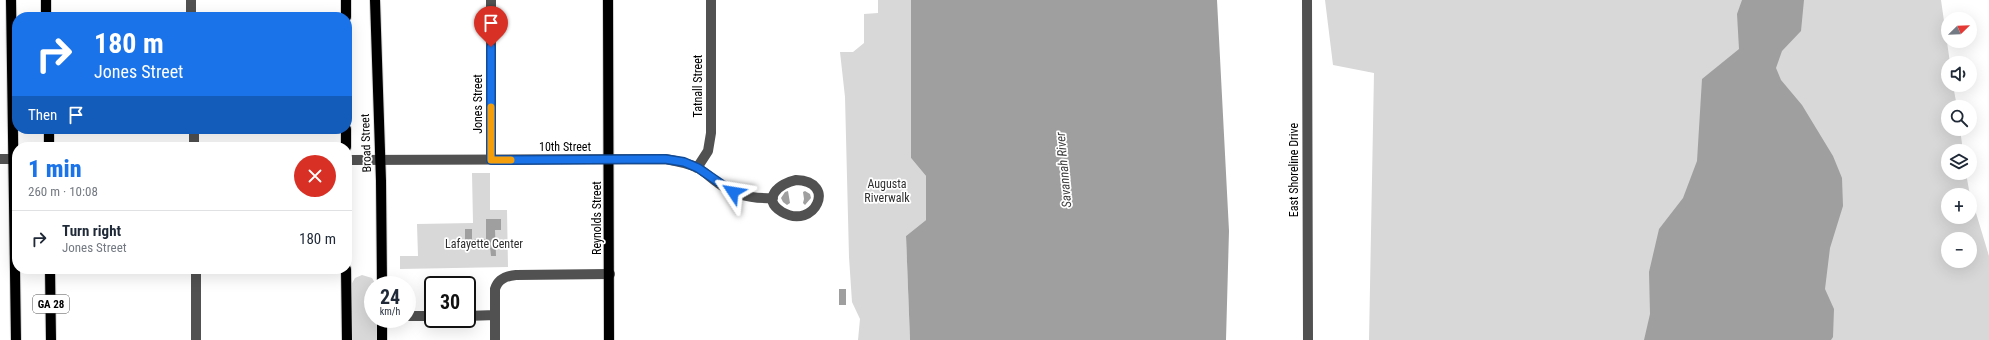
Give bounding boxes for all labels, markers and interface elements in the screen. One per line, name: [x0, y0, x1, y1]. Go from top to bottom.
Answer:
pin: [474, 6, 508, 47]
icon: arrive: [480, 12, 502, 34]
north arrow: [1941, 12, 1977, 48]
map controls: [1941, 12, 1977, 268]
text: 180 m: [94, 27, 164, 60]
icon: right: [28, 28, 80, 80]
street label: Tatnall Street: [691, 54, 705, 117]
button: sound: [1941, 56, 1977, 92]
text: Jones Street: [94, 61, 183, 82]
street label: Jones Street: [471, 74, 485, 134]
button: search: [1941, 100, 1977, 136]
icon: arrive: [65, 104, 87, 126]
text: Then: [28, 106, 57, 124]
street label: Broad Street: [358, 113, 374, 173]
street label: East Shoreline Drive: [1287, 122, 1301, 217]
water label: Savannah River: [1053, 130, 1074, 208]
street label: 10th Street: [539, 140, 591, 154]
button: layers: [1941, 144, 1977, 180]
text: 1 min: [28, 155, 82, 183]
button: close: [294, 155, 336, 197]
position arrow: [712, 171, 754, 213]
park label: Augusta Riverwalk: [864, 177, 910, 205]
street label: Reynolds Street: [590, 181, 604, 255]
text: 260 m · 10:08: [28, 184, 98, 199]
button: +: [1941, 188, 1977, 224]
text: Turn right: [62, 222, 121, 240]
icon: right: [28, 228, 50, 250]
text: 180 m: [299, 230, 336, 248]
button: −: [1941, 232, 1977, 268]
park label: Lafayette Center: [445, 237, 523, 251]
text: Jones Street: [62, 240, 127, 255]
speed limit sign: 30: [424, 276, 476, 328]
text: 24: [380, 285, 400, 309]
road number: GA 28: [33, 295, 69, 313]
text: km/h: [380, 306, 400, 317]

